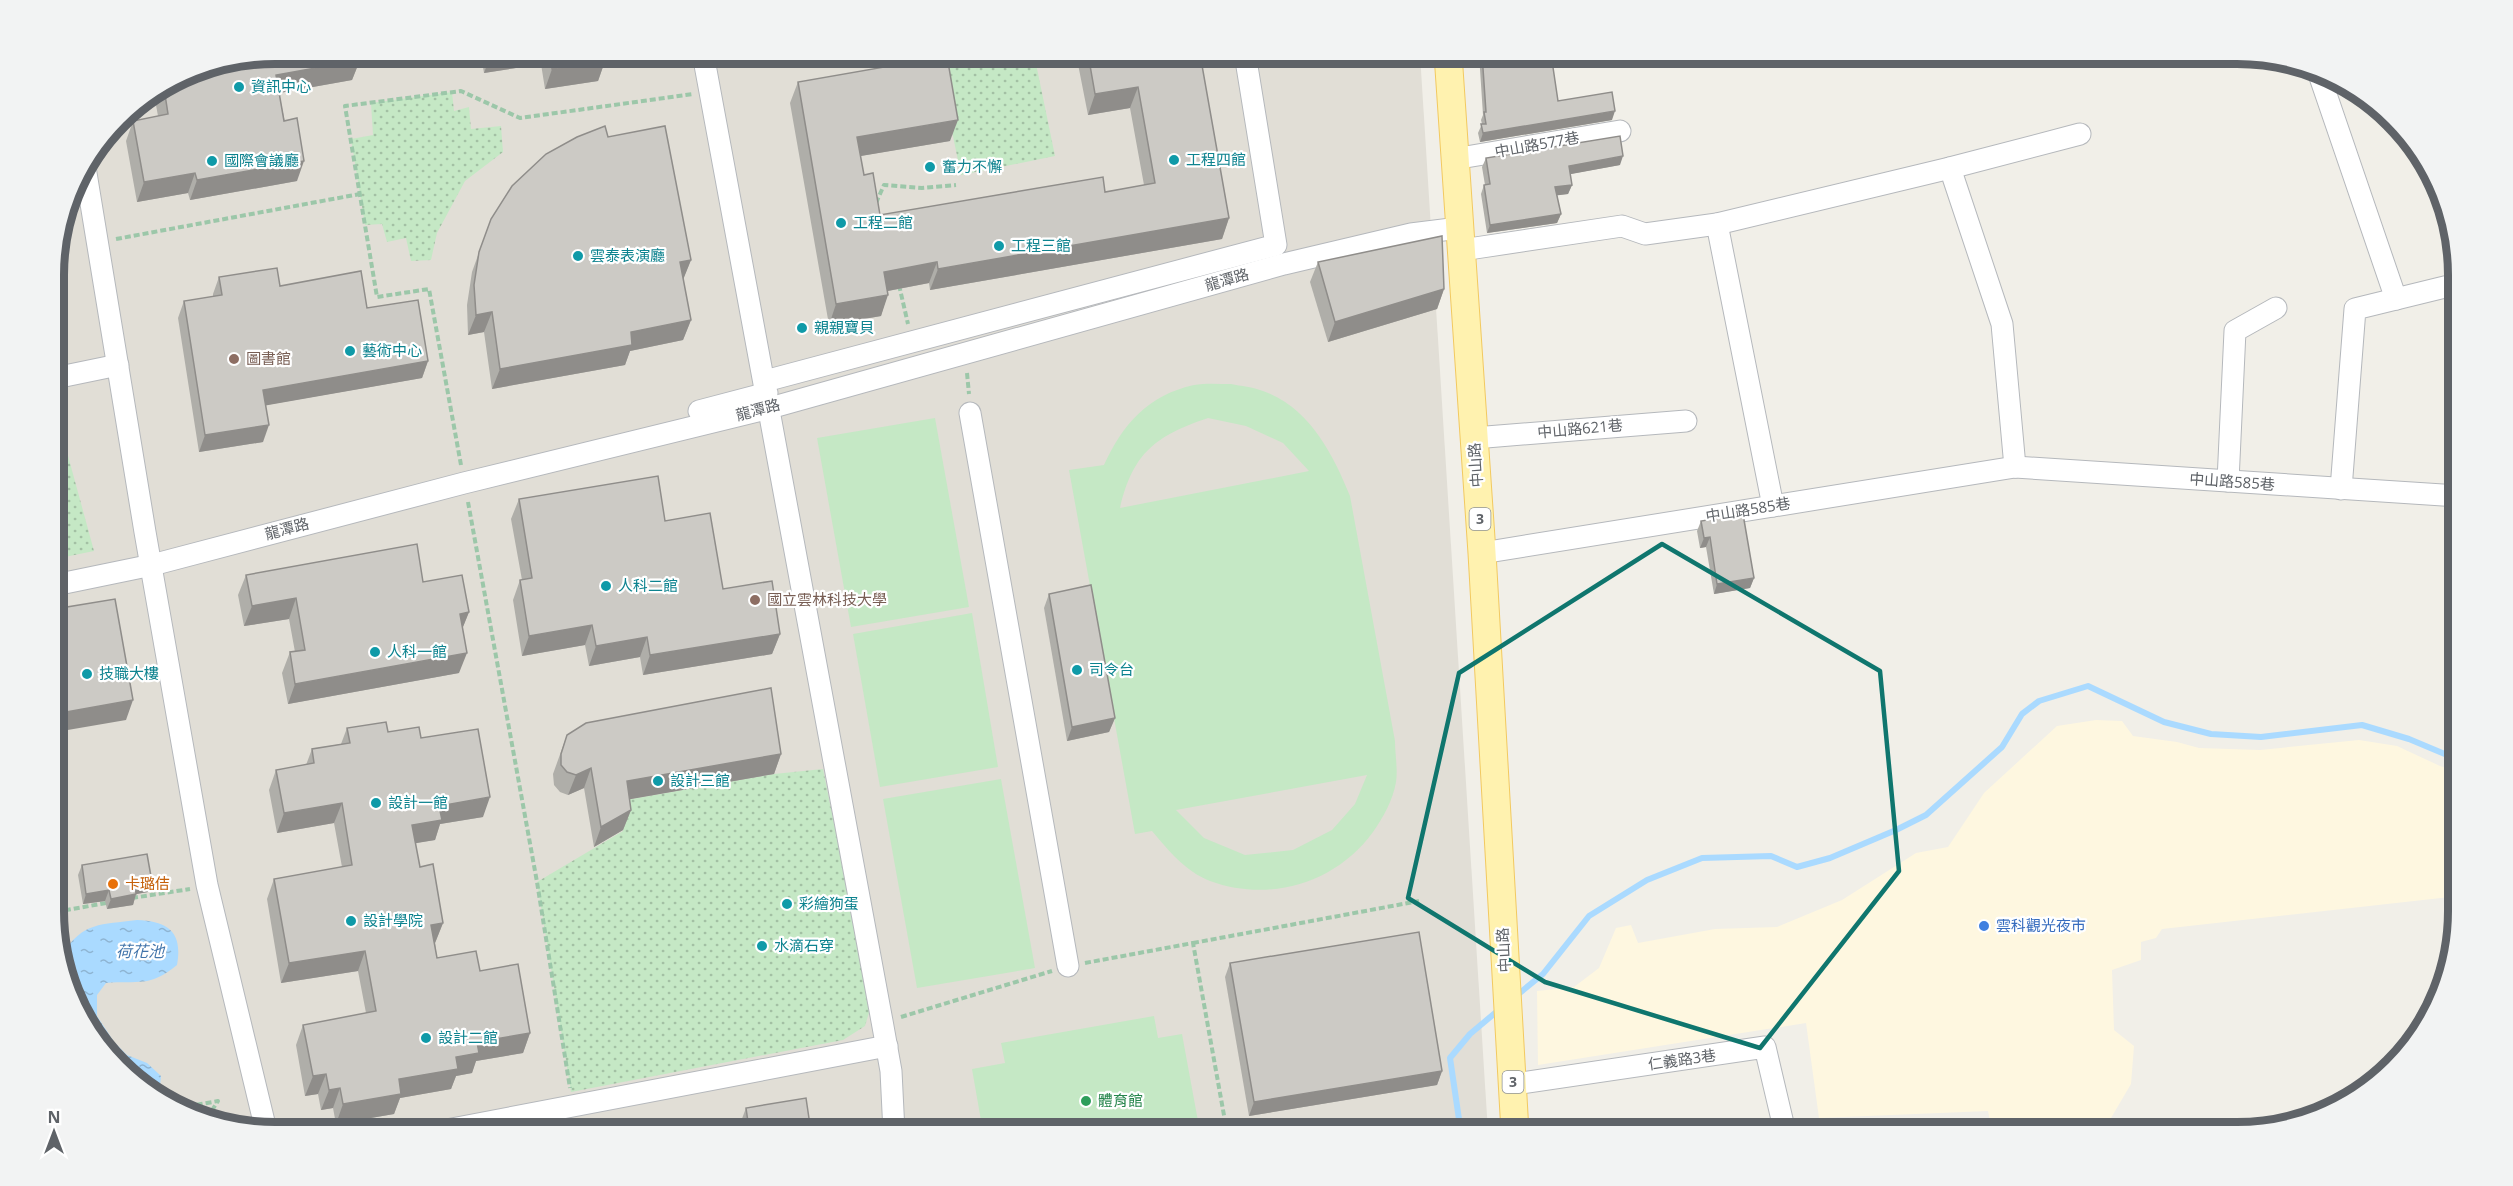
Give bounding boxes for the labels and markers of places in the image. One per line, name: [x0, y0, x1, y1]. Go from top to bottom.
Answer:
place label: 資訊中心: [251, 76, 311, 96]
marker: 資訊中心: [232, 80, 246, 94]
place label: 工程四館: [1186, 149, 1246, 169]
place label: 國際會議廳: [224, 150, 299, 170]
marker: 工程四館: [1167, 153, 1181, 167]
marker: 國際會議廳: [205, 154, 219, 168]
place label: 奮力不懈: [942, 156, 1002, 176]
marker: 奮力不懈: [923, 160, 937, 174]
place label: 工程二館: [853, 212, 913, 232]
marker: 工程二館: [834, 216, 848, 230]
place label: 工程三館: [1011, 235, 1071, 255]
marker: 工程三館: [992, 239, 1006, 253]
place label: 雲泰表演廳: [590, 245, 665, 265]
marker: 雲泰表演廳: [571, 249, 585, 263]
place label: 親親寶貝: [814, 317, 874, 337]
marker: 親親寶貝: [795, 321, 809, 335]
place label: 藝術中心: [362, 340, 422, 360]
marker: 藝術中心: [343, 344, 357, 358]
place label: 圖書館: [246, 348, 291, 368]
marker: 圖書館: [227, 352, 241, 366]
place label: 人科二館: [618, 575, 678, 595]
marker: 人科二館: [599, 579, 613, 593]
place label: 國立雲林科技大學: [767, 589, 887, 609]
marker: 國立雲林科技大學: [748, 593, 762, 607]
place label: 人科一館: [387, 641, 447, 661]
marker: 人科一館: [368, 645, 382, 659]
place label: 司令台: [1089, 659, 1134, 679]
place label: 技職大樓: [99, 663, 159, 683]
marker: 司令台: [1070, 663, 1084, 677]
marker: 技職大樓: [80, 667, 94, 681]
place label: 設計三館: [670, 770, 730, 790]
marker: 設計三館: [651, 774, 665, 788]
place label: 設計一館: [388, 792, 448, 812]
marker: 設計一館: [369, 796, 383, 810]
place label: 卡璐佶: [125, 873, 170, 893]
marker: 卡璐佶: [106, 877, 120, 891]
place label: 彩繪狗蛋: [799, 893, 859, 913]
marker: 彩繪狗蛋: [780, 897, 794, 911]
place label: 設計學院: [363, 910, 423, 930]
marker: 設計學院: [344, 914, 358, 928]
place label: 雲科觀光夜市: [1996, 915, 2086, 935]
marker: 雲科觀光夜市: [1977, 919, 1991, 933]
place label: 水滴石穿: [774, 935, 834, 955]
marker: 水滴石穿: [755, 939, 769, 953]
place label: 設計二館: [438, 1027, 498, 1047]
marker: 設計二館: [419, 1031, 433, 1045]
place label: 體育館: [1098, 1090, 1143, 1110]
marker: 體育館: [1079, 1094, 1093, 1108]

